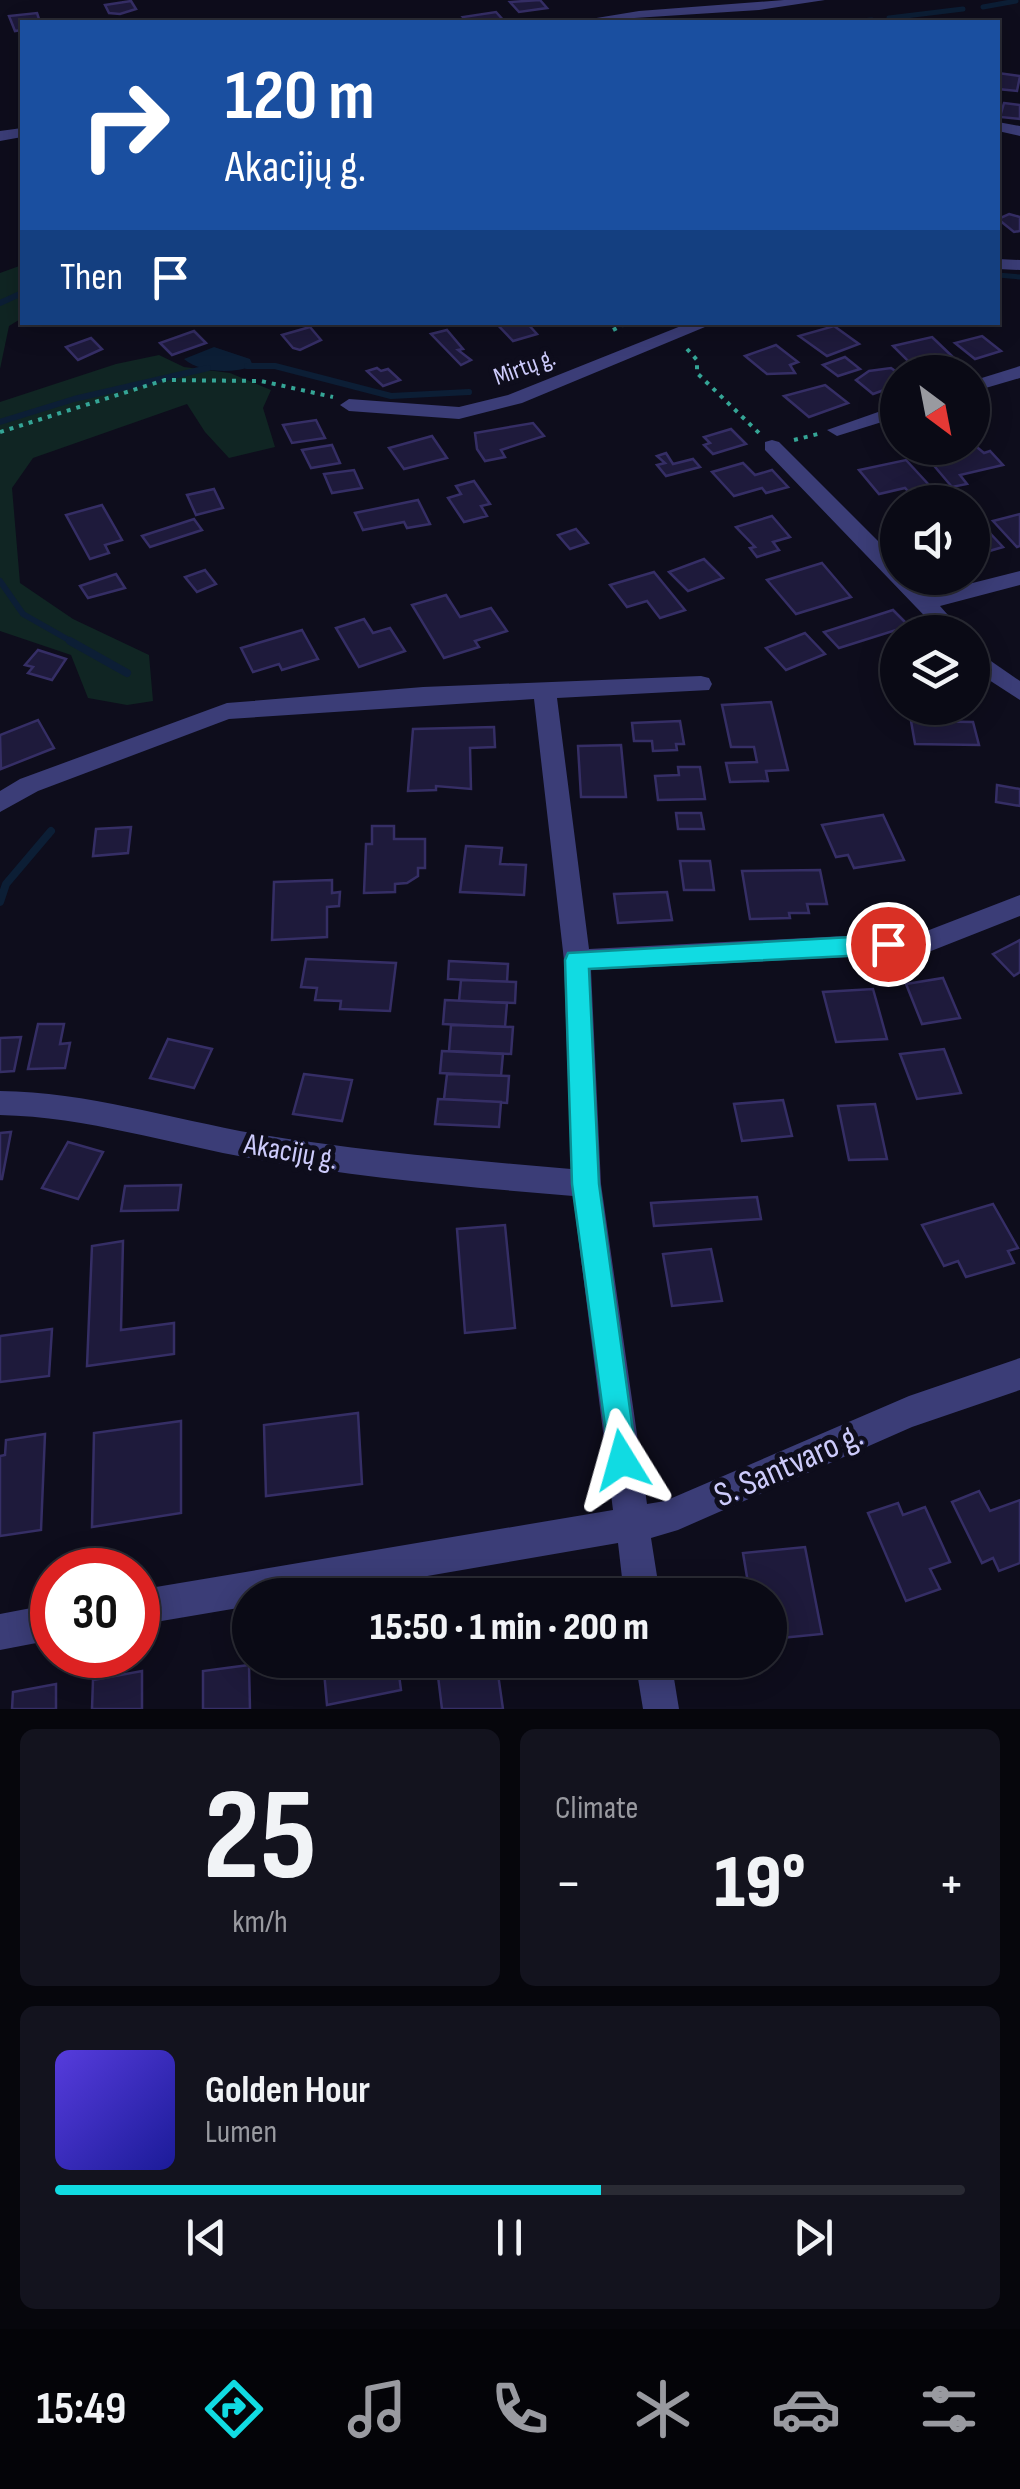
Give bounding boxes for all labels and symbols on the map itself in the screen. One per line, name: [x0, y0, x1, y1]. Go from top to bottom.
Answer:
street label: Mirtų g.: [489, 342, 560, 393]
north arrow: [880, 355, 990, 465]
pin: [846, 902, 931, 987]
street label: Akacijų g.: [240, 1126, 340, 1178]
position arrow: [570, 1408, 674, 1512]
street label: S. Santvaro g.: [708, 1414, 870, 1517]
speed limit sign: 30: [30, 1548, 160, 1678]

